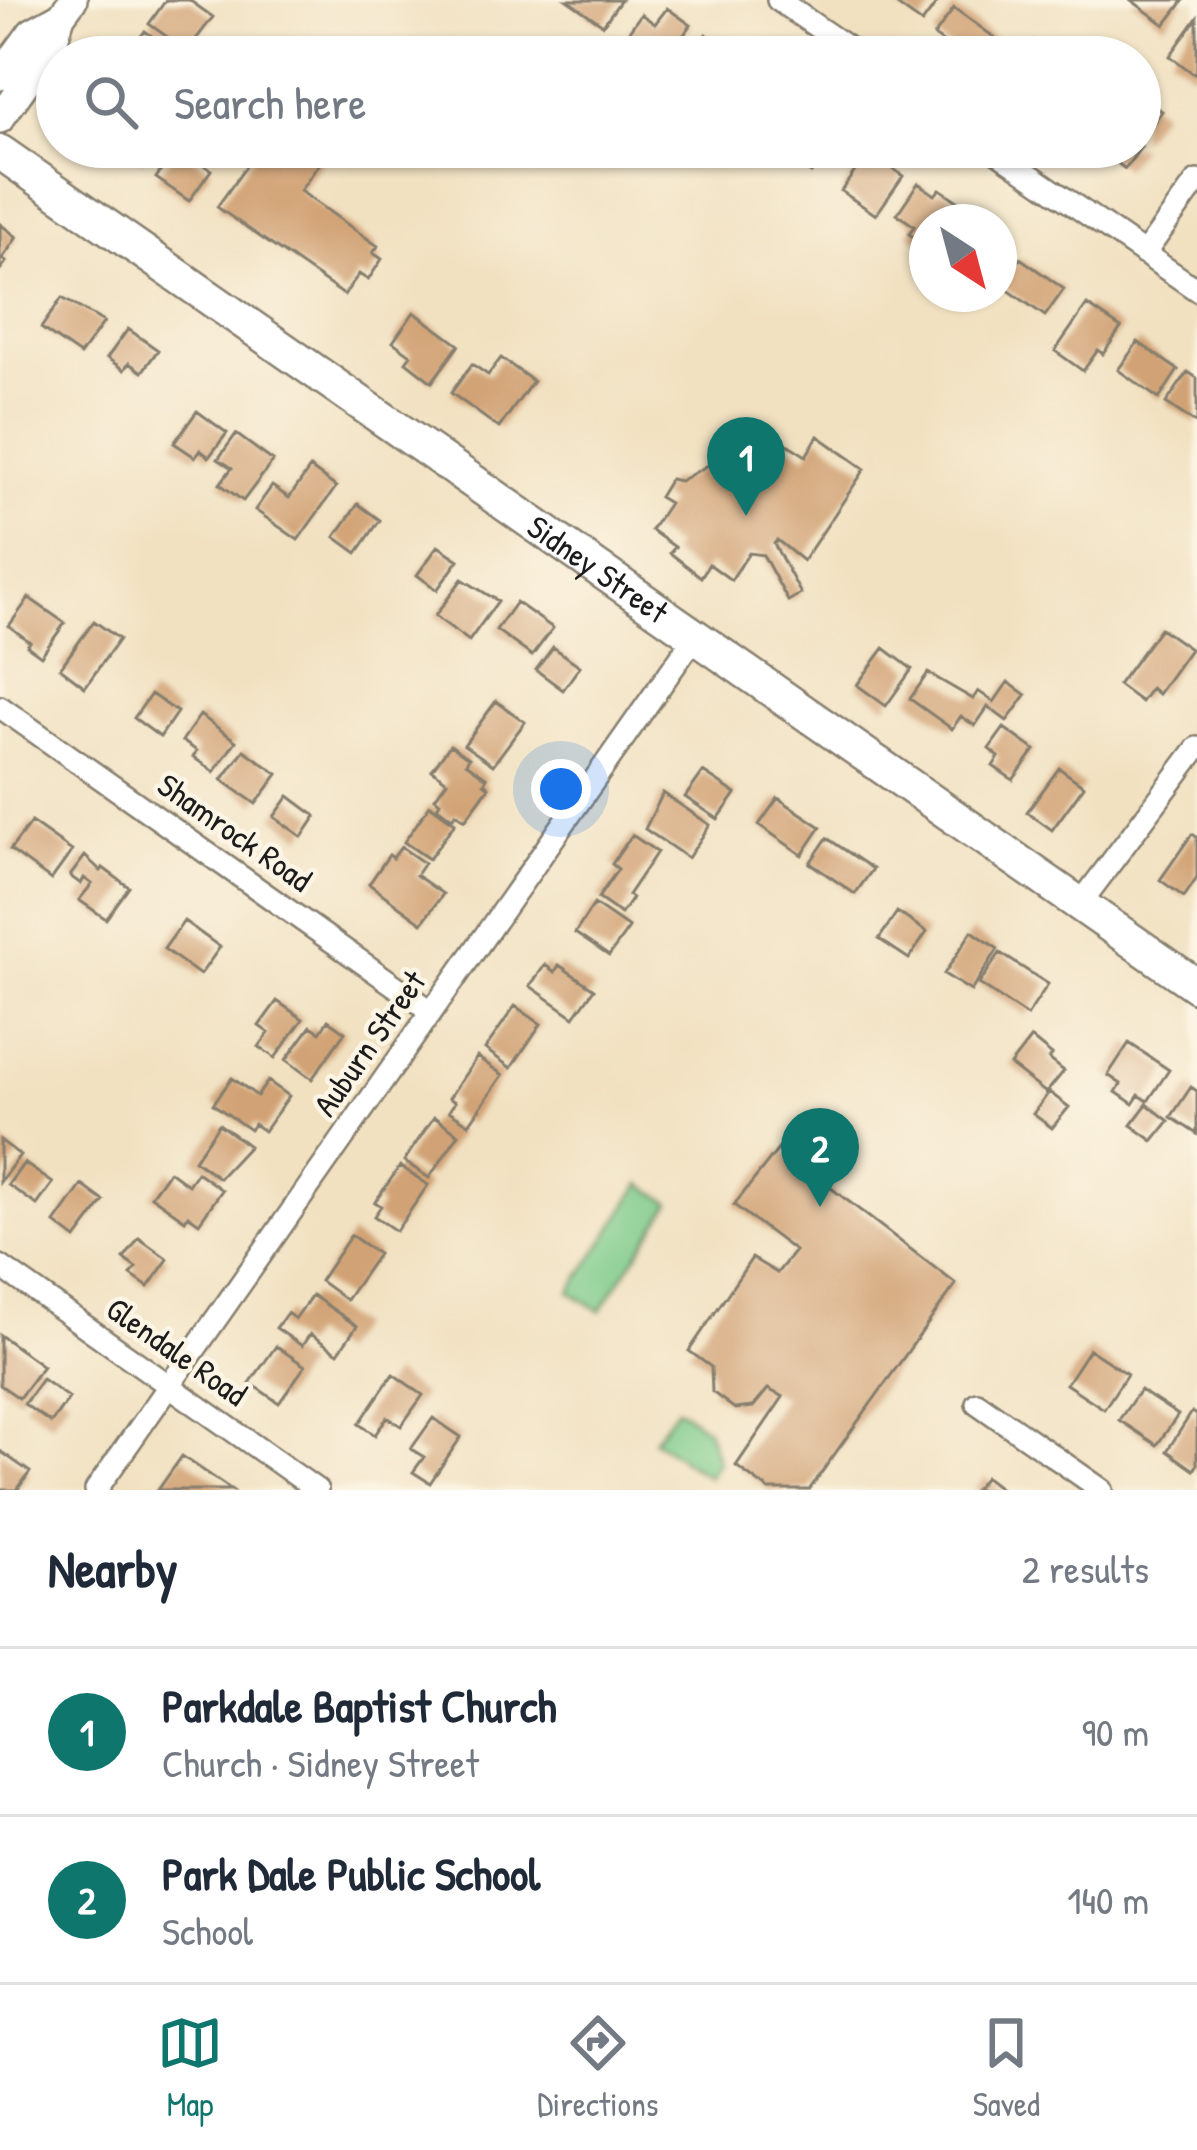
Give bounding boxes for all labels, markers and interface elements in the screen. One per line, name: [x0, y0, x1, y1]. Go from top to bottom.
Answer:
search box: [36, 36, 1161, 168]
icon: search: [78, 69, 144, 135]
text: Search here: [174, 72, 366, 133]
north arrow: [909, 204, 1017, 312]
pin: 1: [707, 417, 785, 516]
street label: Sidney Street: [519, 504, 678, 633]
your location: [531, 759, 591, 819]
street label: Shamrock Road: [149, 763, 321, 901]
street label: Auburn Street: [303, 961, 436, 1124]
pin: 2: [781, 1108, 859, 1207]
street label: Glendale Road: [98, 1286, 256, 1416]
text: Nearby: [48, 1534, 178, 1603]
text: 2 results: [1022, 1542, 1149, 1595]
text: Parkdale Baptist Church: [162, 1675, 556, 1736]
text: 1: [80, 1705, 94, 1758]
text: 90 m: [1082, 1705, 1149, 1758]
text: Church · Sidney Street: [162, 1736, 479, 1789]
text: Park Dale Public School: [162, 1843, 540, 1904]
text: 2: [78, 1873, 96, 1926]
text: 140 m: [1067, 1873, 1149, 1926]
text: School: [162, 1904, 253, 1957]
tab: Map: [157, 2010, 223, 2126]
tab: Directions: [537, 2010, 659, 2126]
tab: Saved: [973, 2010, 1040, 2126]

